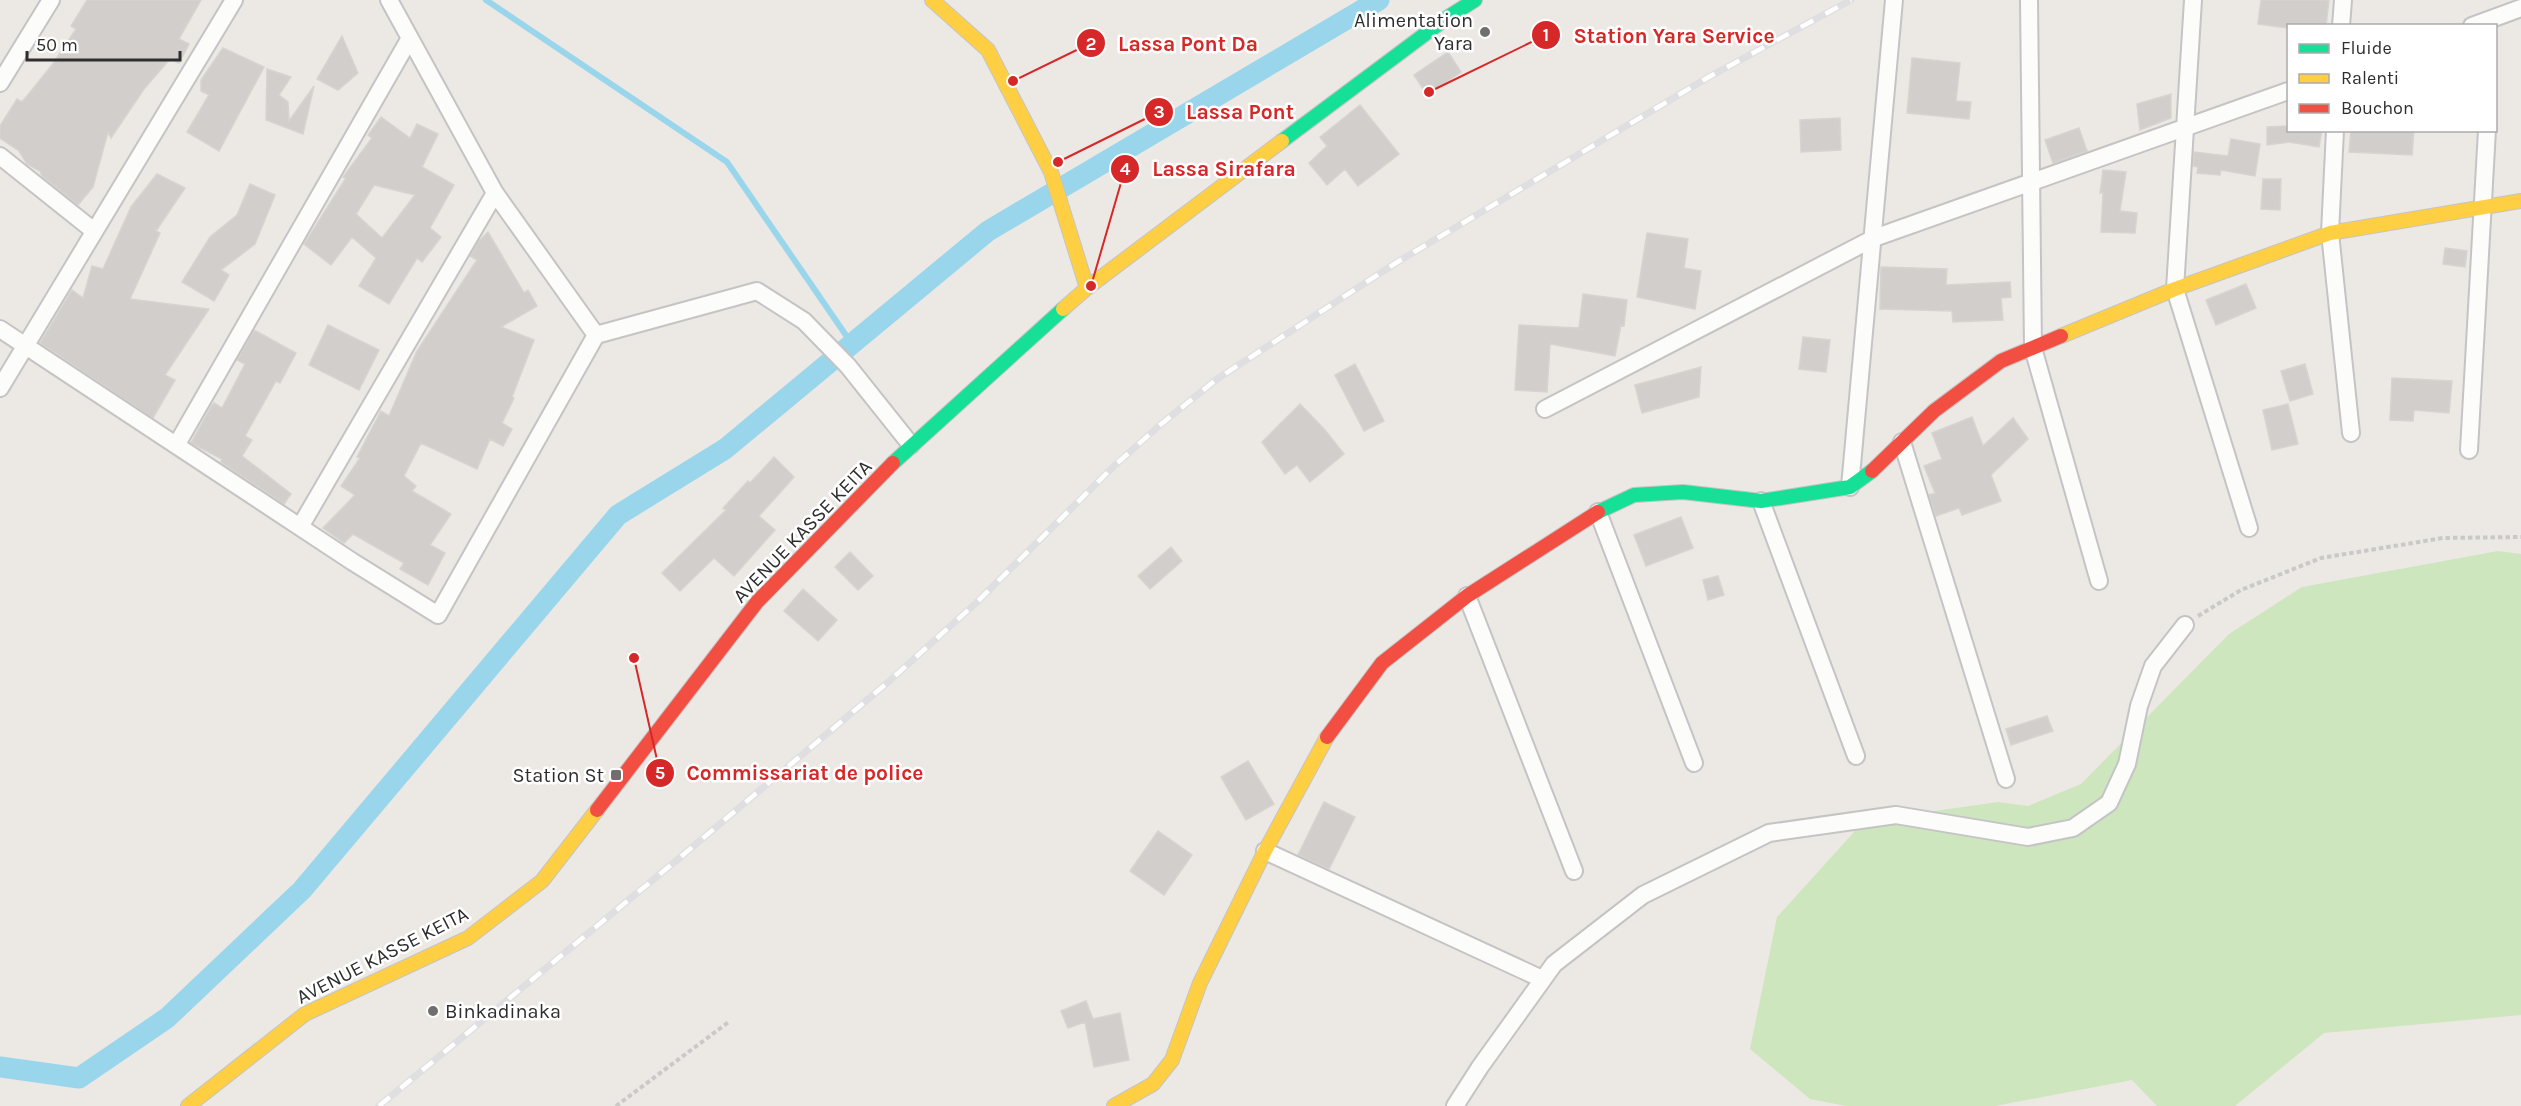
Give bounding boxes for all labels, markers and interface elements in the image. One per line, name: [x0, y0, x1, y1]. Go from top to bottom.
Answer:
place label: Alimentation Yara: [1354, 9, 1473, 55]
callout: Station Yara Service: [1531, 16, 1787, 55]
scale bar: [27, 24, 180, 62]
callout: Lassa Pont Da: [1076, 24, 1270, 63]
text: 1: [1543, 24, 1549, 46]
text: Station Yara Service: [1573, 24, 1775, 48]
legend: [2287, 24, 2497, 132]
marker: Alimentation Yara: [1478, 25, 1492, 39]
text: Lassa Pont Da: [1118, 32, 1258, 56]
text: 2: [1086, 33, 1096, 55]
text: 50 m: [36, 34, 78, 56]
text: Fluide: [2341, 37, 2392, 59]
text: Ralenti: [2341, 67, 2399, 89]
callout: Lassa Pont: [1144, 92, 1306, 131]
text: Bouchon: [2341, 97, 2414, 119]
text: Lassa Pont: [1186, 100, 1294, 124]
text: 3: [1153, 101, 1165, 123]
callout: Lassa Sirafara: [1110, 149, 1308, 188]
text: Lassa Sirafara: [1152, 157, 1296, 181]
text: 4: [1120, 158, 1131, 180]
street label: AVENUE KASSE KEITA: [728, 455, 876, 608]
callout: Commissariat de police: [645, 754, 936, 793]
text: Commissariat de police: [687, 761, 923, 785]
text: 5: [655, 762, 665, 784]
place label: Station St: [513, 764, 604, 787]
marker: Station St: [609, 768, 623, 782]
street label: AVENUE KASSE KEITA: [293, 902, 472, 1009]
place label: Binkadinaka: [445, 1000, 561, 1023]
marker: Binkadinaka: [426, 1004, 440, 1018]

